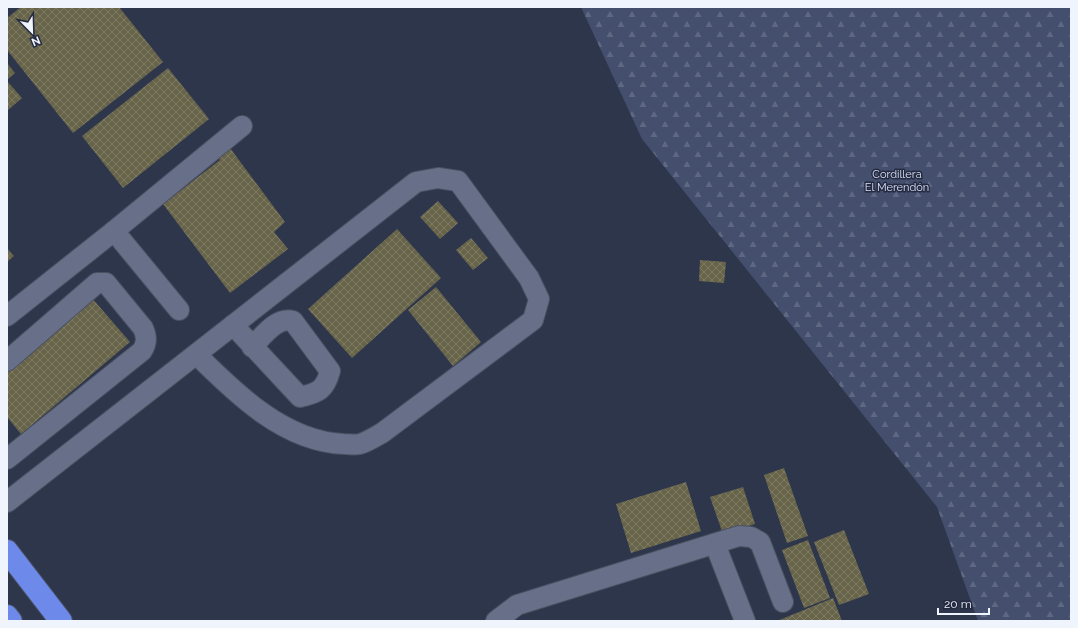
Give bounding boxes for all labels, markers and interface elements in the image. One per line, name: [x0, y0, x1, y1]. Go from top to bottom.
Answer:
north arrow: [12, 12, 52, 52]
text: N: [29, 33, 42, 48]
park label: Cordillera El Merendón: [865, 168, 929, 194]
scale bar: [938, 590, 989, 616]
text: 20 m: [944, 597, 972, 611]

